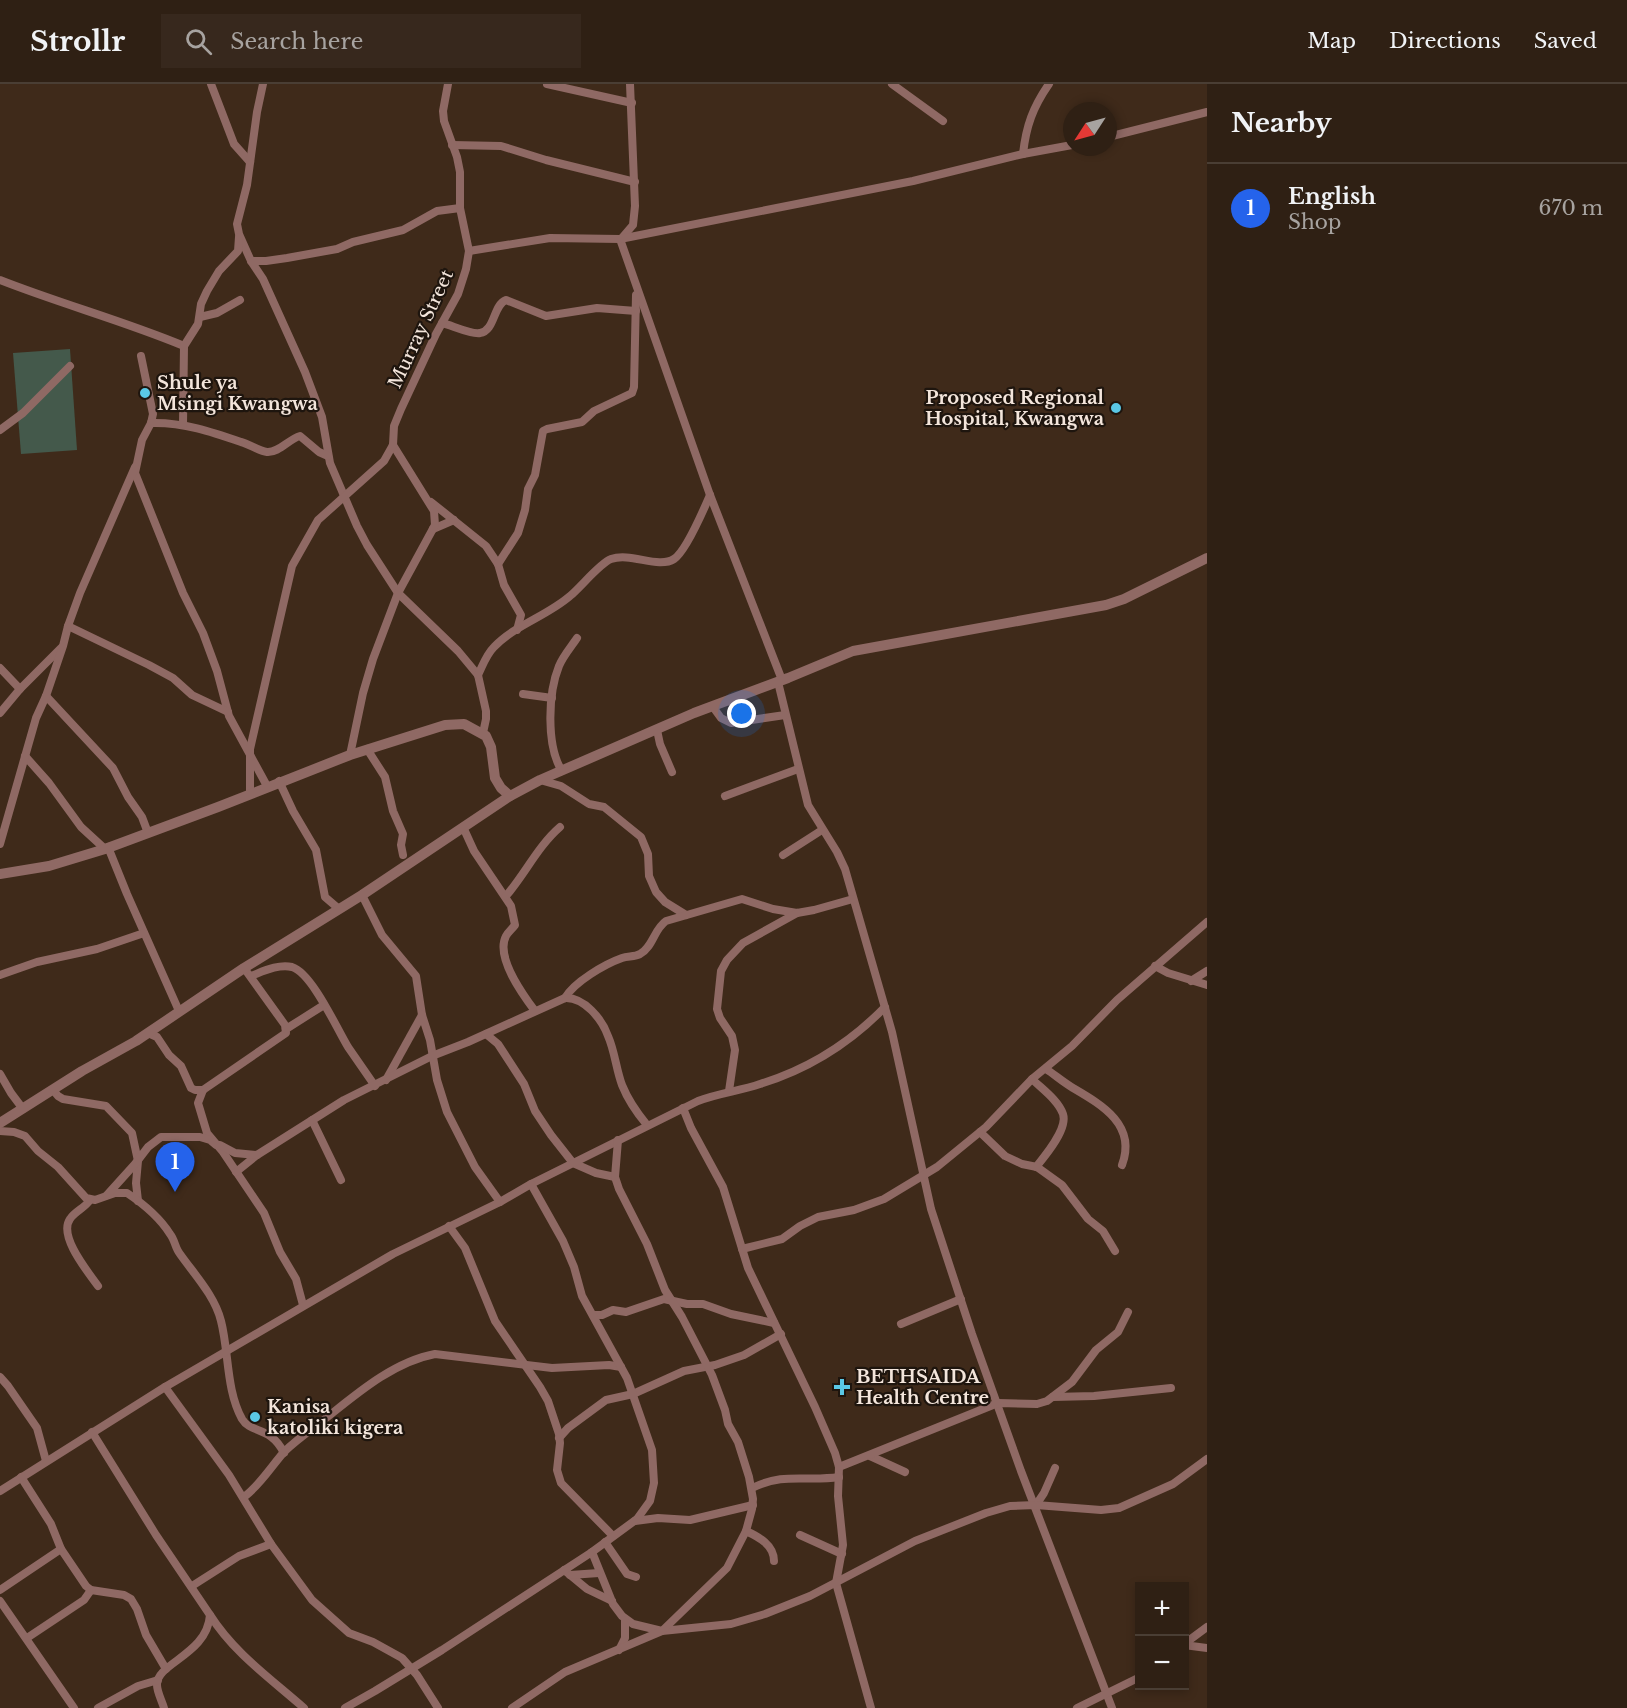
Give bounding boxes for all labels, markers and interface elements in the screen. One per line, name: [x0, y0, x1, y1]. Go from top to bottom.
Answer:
search box: [161, 14, 581, 68]
text: Strollr: [30, 24, 125, 59]
icon: search: [182, 25, 215, 58]
text: Search here: [230, 28, 363, 55]
text: Map: [1307, 28, 1356, 54]
text: Directions: [1389, 28, 1501, 54]
text: Saved: [1534, 28, 1597, 54]
north arrow: [1063, 102, 1117, 156]
text: Nearby: [1231, 107, 1332, 139]
text: English: [1288, 183, 1376, 210]
text: 1: [1246, 196, 1255, 220]
text: 670 m: [1539, 196, 1603, 220]
text: Shop: [1288, 210, 1341, 234]
street label: Murray Street: [384, 266, 458, 392]
place label: Shule ya Msingi Kwangwa: [157, 372, 318, 415]
marker: Shule ya Msingi Kwangwa: [138, 386, 152, 400]
place label: Proposed Regional Hospital, Kwangwa: [925, 387, 1105, 430]
marker: Proposed Regional Hospital, Kwangwa: [1109, 401, 1123, 415]
your location: [727, 699, 756, 728]
pin: 1: [156, 1142, 195, 1192]
place label: BETHSAIDA Health Centre: [856, 1366, 989, 1409]
marker: BETHSAIDA Health Centre: [833, 1378, 851, 1396]
place label: Kanisa katoliki kigera: [267, 1396, 404, 1439]
marker: Kanisa katoliki kigera: [248, 1410, 262, 1424]
map controls: [1135, 1582, 1189, 1690]
button: +: [1135, 1582, 1189, 1636]
button: −: [1135, 1636, 1189, 1690]

